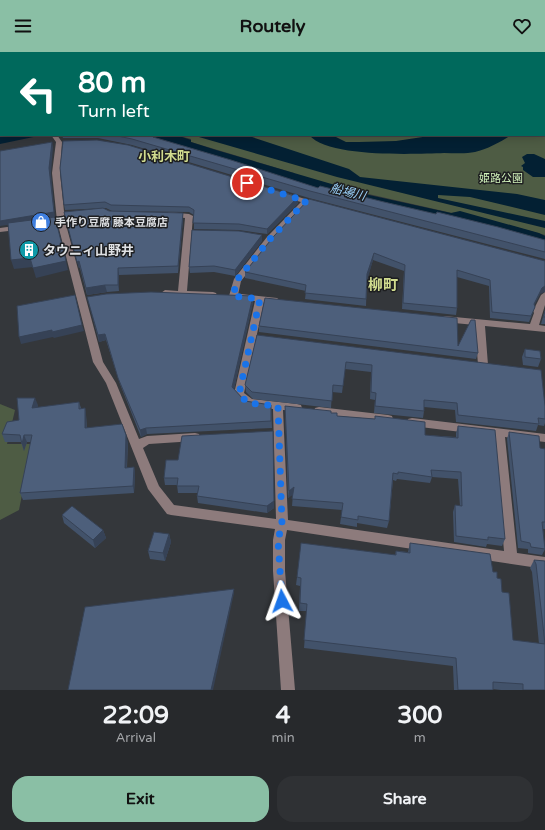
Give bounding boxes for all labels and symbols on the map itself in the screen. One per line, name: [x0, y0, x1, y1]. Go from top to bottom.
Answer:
district label: 小利木町: [138, 149, 190, 165]
pin: [230, 166, 264, 200]
park label: 姫路公園: [479, 172, 523, 185]
water label: 船場川: [329, 181, 369, 204]
shop icon: 手作り豆腐 藤本豆腐店: [30, 211, 52, 233]
place label: 手作り豆腐 藤本豆腐店: [55, 216, 168, 229]
building icon: タウニィ山野井: [18, 239, 40, 261]
place label: タウニィ山野井: [43, 243, 134, 259]
district label: 柳町: [368, 276, 398, 294]
position arrow: [261, 580, 303, 622]

